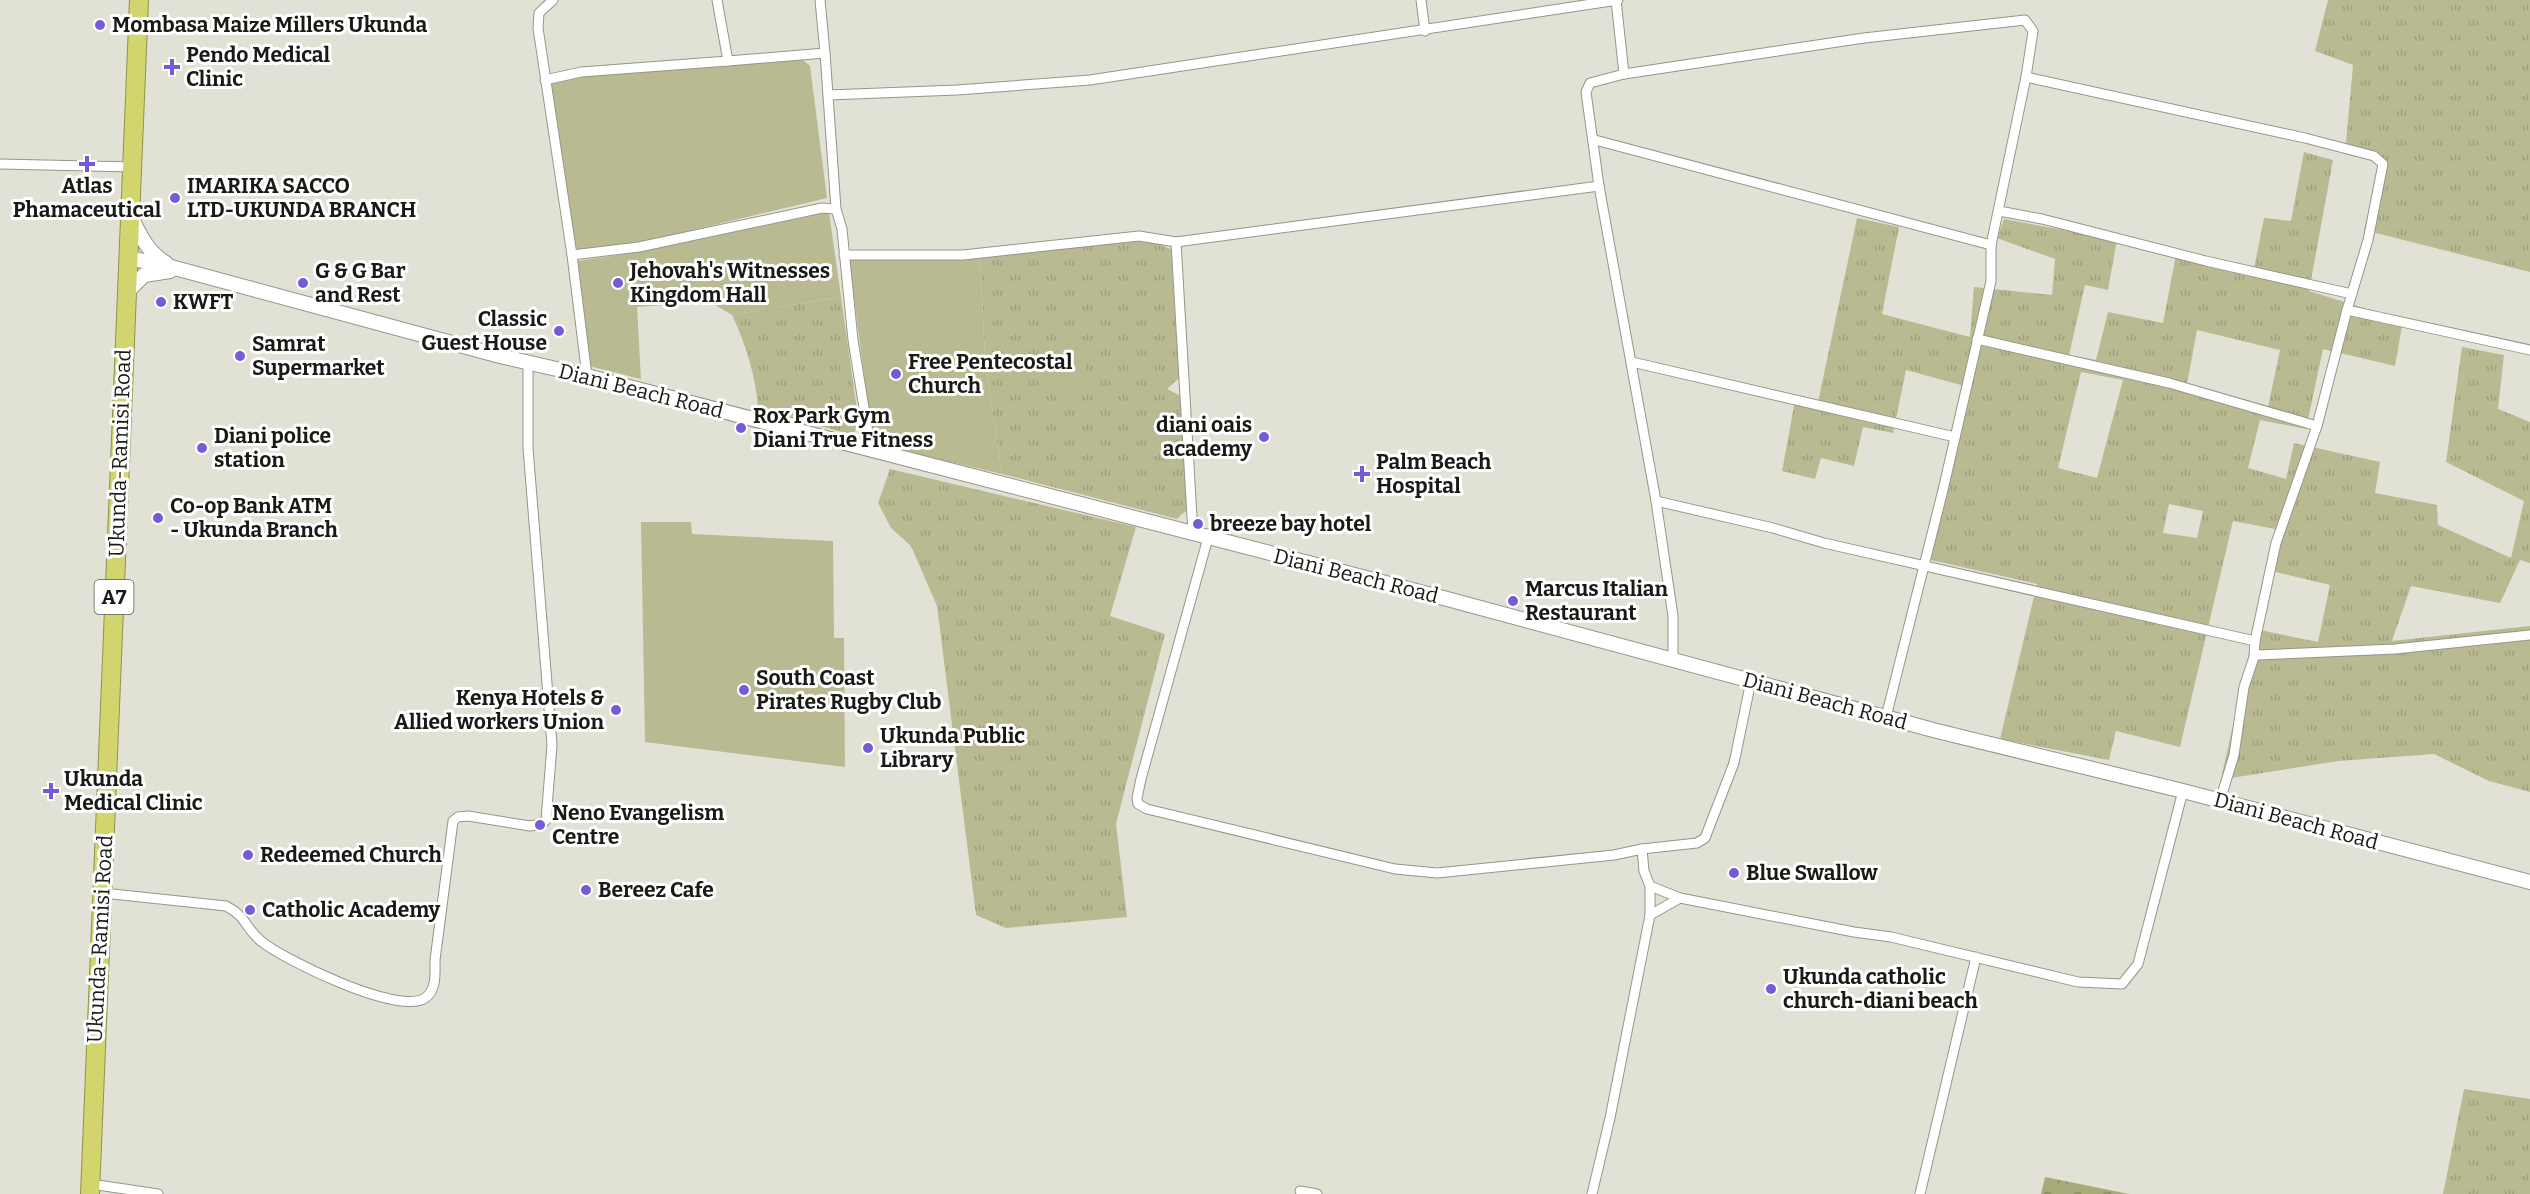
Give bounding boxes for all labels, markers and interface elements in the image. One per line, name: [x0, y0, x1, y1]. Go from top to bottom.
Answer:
place label: Mombasa Maize Millers Ukunda: [112, 12, 427, 38]
marker: Mombasa Maize Millers Ukunda: [93, 18, 107, 32]
place label: Pendo Medical Clinic: [186, 42, 331, 92]
marker: Pendo Medical Clinic: [163, 58, 181, 76]
marker: Atlas Phamaceutical: [80, 157, 94, 171]
place label: Atlas Phamaceutical: [13, 173, 162, 223]
place label: IMARIKA SACCO LTD-UKUNDA BRANCH: [187, 173, 416, 223]
marker: IMARIKA SACCO LTD-UKUNDA BRANCH: [168, 191, 182, 205]
place label: G & G Bar and Rest: [315, 258, 406, 308]
place label: Jehovah's Witnesses Kingdom Hall: [629, 258, 830, 308]
marker: G & G Bar and Rest: [296, 276, 310, 290]
marker: Jehovah's Witnesses Kingdom Hall: [611, 276, 625, 290]
place label: KWFT: [173, 289, 234, 315]
marker: KWFT: [154, 295, 168, 309]
place label: Classic Guest House: [421, 306, 547, 356]
marker: Classic Guest House: [552, 324, 566, 338]
place label: Samrat Supermarket: [252, 331, 385, 381]
street label: Ukunda-Ramisi Road: [103, 349, 137, 557]
marker: Samrat Supermarket: [233, 349, 247, 363]
place label: Free Pentecostal Church: [908, 349, 1073, 399]
street label: Diani Beach Road: [556, 358, 726, 424]
marker: Free Pentecostal Church: [889, 367, 903, 381]
place label: Rox Park Gym Diani True Fitness: [753, 403, 933, 453]
place label: diani oais academy: [1156, 412, 1252, 462]
marker: Rox Park Gym Diani True Fitness: [734, 421, 748, 435]
place label: Diani police station: [214, 423, 331, 473]
marker: diani oais academy: [1257, 430, 1271, 444]
marker: Diani police station: [195, 441, 209, 455]
place label: Palm Beach Hospital: [1376, 449, 1492, 499]
marker: Palm Beach Hospital: [1353, 465, 1371, 483]
place label: Co-op Bank ATM - Ukunda Branch: [170, 493, 339, 543]
marker: Co-op Bank ATM - Ukunda Branch: [151, 511, 165, 525]
place label: breeze bay hotel: [1210, 511, 1372, 537]
marker: breeze bay hotel: [1191, 517, 1205, 531]
street label: Diani Beach Road: [1271, 543, 1441, 609]
place label: Marcus Italian Restaurant: [1525, 576, 1669, 626]
road number: A7: [94, 580, 134, 614]
marker: Marcus Italian Restaurant: [1506, 594, 1520, 608]
place label: South Coast Pirates Rugby Club: [756, 665, 941, 715]
street label: Diani Beach Road: [1740, 667, 1910, 735]
marker: South Coast Pirates Rugby Club: [737, 683, 751, 697]
place label: Kenya Hotels & Allied workers Union: [394, 685, 604, 735]
marker: Kenya Hotels & Allied workers Union: [609, 703, 623, 717]
place label: Ukunda Public Library: [880, 723, 1025, 773]
marker: Ukunda Public Library: [861, 741, 875, 755]
place label: Ukunda Medical Clinic: [64, 766, 203, 816]
marker: Ukunda Medical Clinic: [42, 782, 60, 800]
street label: Diani Beach Road: [2211, 787, 2381, 855]
place label: Neno Evangelism Centre: [552, 800, 724, 850]
marker: Neno Evangelism Centre: [533, 818, 547, 832]
street label: Ukunda-Ramisi Road: [82, 834, 118, 1044]
place label: Redeemed Church: [260, 842, 443, 868]
marker: Redeemed Church: [241, 848, 255, 862]
place label: Blue Swallow: [1746, 860, 1878, 886]
marker: Blue Swallow: [1727, 866, 1741, 880]
place label: Bereez Cafe: [598, 877, 714, 903]
marker: Bereez Cafe: [579, 883, 593, 897]
place label: Catholic Academy: [262, 897, 441, 923]
marker: Catholic Academy: [243, 903, 257, 917]
place label: Ukunda catholic church-diani beach: [1783, 964, 1978, 1014]
marker: Ukunda catholic church-diani beach: [1764, 982, 1778, 996]

